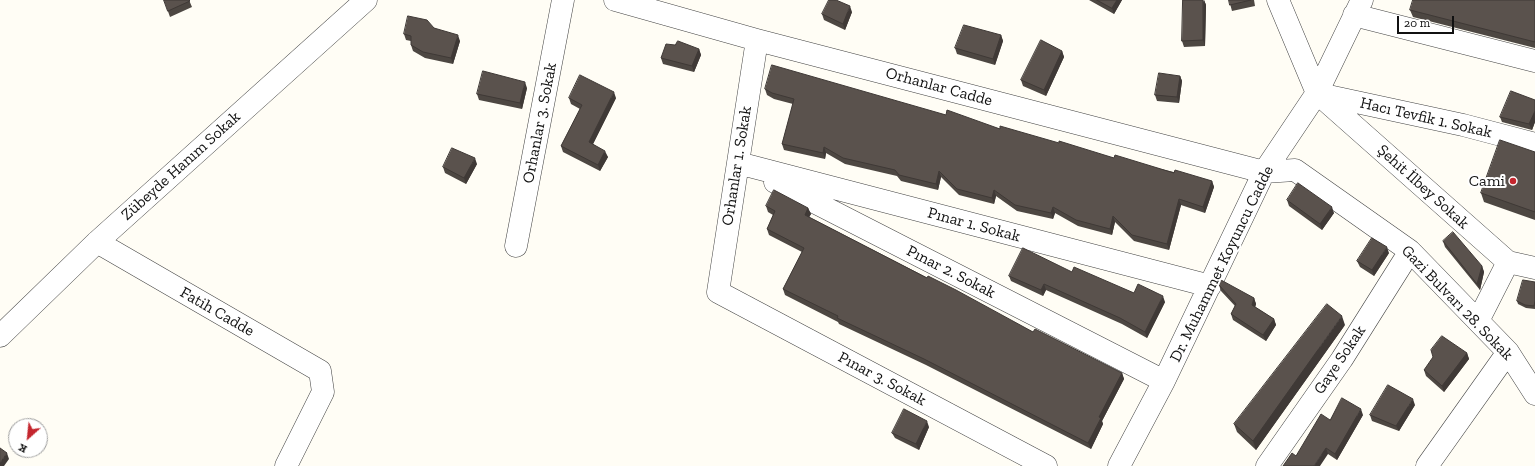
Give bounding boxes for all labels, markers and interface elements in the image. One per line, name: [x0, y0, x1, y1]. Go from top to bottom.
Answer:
scale bar: [1399, 8, 1456, 34]
text: 20 m: [1404, 16, 1430, 30]
street label: Orhanlar 3. Sokak: [519, 61, 561, 185]
street label: Orhanlar Cadde: [884, 64, 994, 110]
street label: Hacı Tevfik 1. Sokak: [1358, 93, 1494, 143]
street label: Orhanlar 1. Sokak: [718, 105, 756, 227]
street label: Zübeyde Hanım Sokak: [118, 107, 244, 225]
street label: Şehit İlbey Sokak: [1373, 141, 1473, 233]
street label: Dr. Muhammet Koyuncu Cadde: [1166, 163, 1278, 365]
place label: Cami: [1469, 171, 1505, 191]
marker: Cami: [1508, 176, 1518, 186]
street label: Pınar 1. Sokak: [926, 203, 1022, 247]
street label: Pınar 2. Sokak: [903, 241, 999, 303]
street label: Gazi Bulvarı 28. Sokak: [1397, 241, 1517, 365]
street label: Fatih Cadde: [176, 283, 258, 341]
street label: Gaye Sokak: [1310, 322, 1370, 398]
street label: Pınar 3. Sokak: [835, 348, 929, 410]
north arrow: [8, 418, 48, 458]
text: K: [17, 441, 29, 456]

